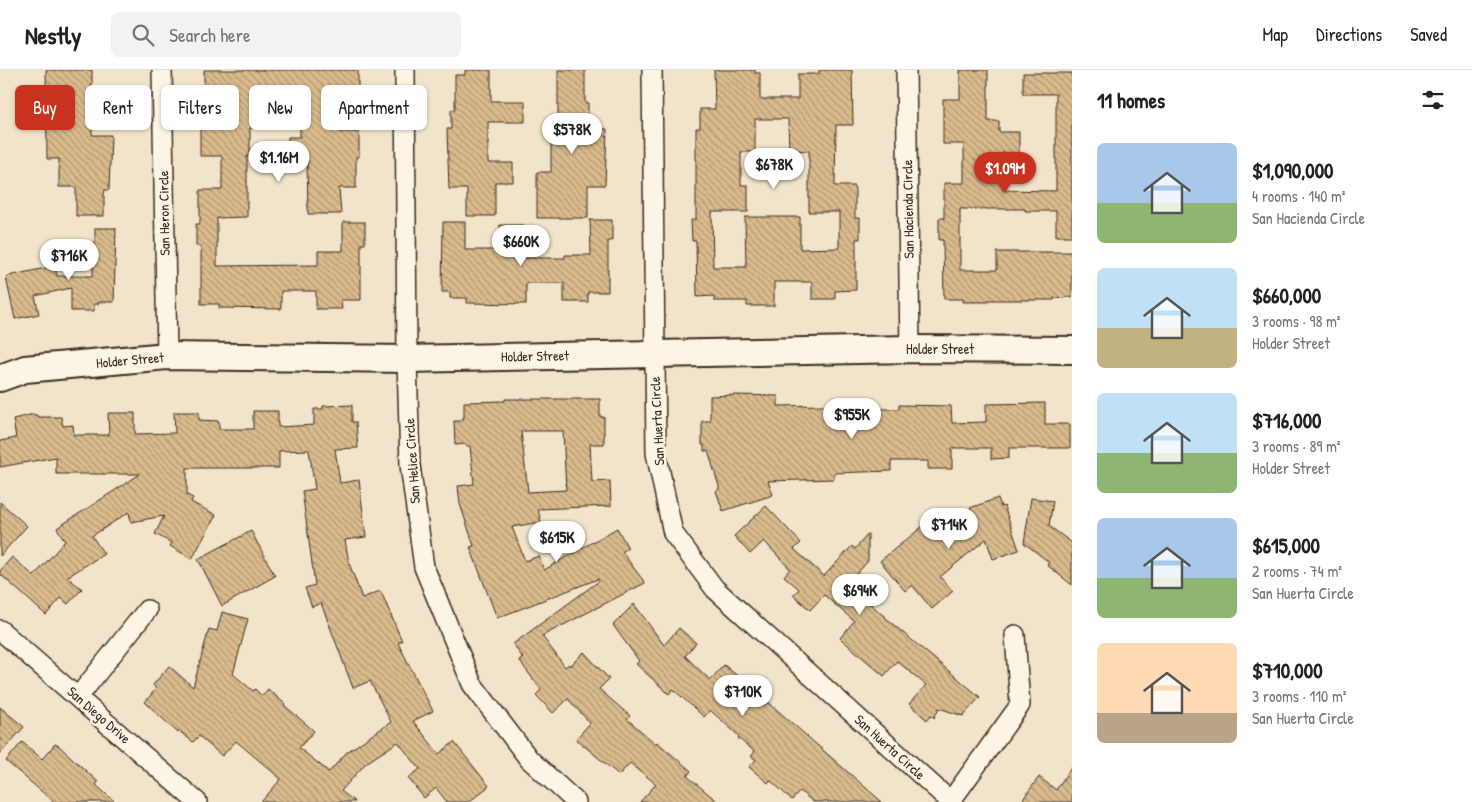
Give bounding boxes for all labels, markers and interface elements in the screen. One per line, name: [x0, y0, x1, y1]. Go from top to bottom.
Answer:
search box: [111, 12, 461, 57]
text: Nestly: [25, 19, 81, 51]
icon: search: [129, 21, 157, 49]
text: Search here: [169, 22, 251, 48]
text: Map: [1263, 22, 1288, 47]
text: Directions: [1316, 22, 1382, 47]
text: Saved: [1410, 22, 1447, 47]
chip: Buy: [15, 85, 75, 130]
chip: Rent: [85, 85, 151, 130]
chip: Filters: [161, 85, 239, 130]
chip: New: [249, 85, 311, 130]
chip: Apartment: [321, 85, 427, 130]
text: 11 homes: [1097, 86, 1165, 115]
icon: filters: [1419, 86, 1447, 114]
pin: $578K: [537, 112, 607, 155]
text: $578K: [553, 118, 591, 140]
pin: $1.16M: [238, 140, 320, 183]
text: $1.16M: [259, 146, 299, 168]
pin: $678K: [739, 148, 809, 190]
pin: $1.09M: [964, 152, 1046, 194]
text: $678K: [755, 153, 793, 175]
text: $1,090,000: [1252, 156, 1334, 185]
text: $1.09M: [985, 157, 1025, 179]
street label: San Hacienda Circle: [897, 159, 918, 259]
icon: home: [1137, 163, 1197, 223]
street label: San Heron Circle: [153, 170, 174, 256]
text: 4 rooms · 140 m²: [1252, 185, 1346, 207]
text: San Hacienda Circle: [1252, 207, 1365, 229]
pin: $660K: [486, 224, 556, 267]
text: $660K: [503, 230, 539, 252]
pin: $716K: [34, 238, 104, 281]
text: $716K: [51, 244, 87, 266]
text: $660,000: [1252, 281, 1321, 310]
icon: home: [1137, 288, 1197, 348]
text: 3 rooms · 98 m²: [1252, 310, 1341, 332]
text: Holder Street: [1252, 332, 1330, 354]
street label: Holder Street: [906, 339, 974, 358]
street label: Holder Street: [501, 345, 569, 366]
street label: Holder Street: [95, 347, 165, 372]
street label: San Huerta Circle: [645, 376, 668, 466]
pin: $955K: [817, 398, 887, 440]
text: $955K: [834, 403, 870, 425]
text: $716,000: [1252, 406, 1322, 435]
icon: home: [1137, 413, 1197, 473]
street label: San Helice Circle: [399, 417, 424, 504]
text: 3 rooms · 89 m²: [1252, 435, 1341, 457]
text: Holder Street: [1252, 457, 1330, 479]
pin: $714K: [914, 508, 984, 550]
text: $714K: [931, 513, 967, 535]
pin: $615K: [522, 520, 592, 563]
text: $615K: [539, 526, 575, 548]
text: $615,000: [1252, 531, 1320, 560]
icon: home: [1137, 538, 1197, 598]
text: 2 rooms · 74 m²: [1252, 560, 1342, 582]
pin: $694K: [825, 574, 895, 616]
text: $694K: [843, 579, 877, 601]
text: San Huerta Circle: [1252, 582, 1354, 604]
text: $710,000: [1252, 656, 1323, 685]
icon: home: [1137, 663, 1197, 723]
pin: $710K: [708, 674, 778, 717]
text: $710K: [724, 680, 762, 702]
street label: San Diego Drive: [63, 682, 135, 748]
text: 3 rooms · 110 m²: [1252, 685, 1347, 707]
text: San Huerta Circle: [1252, 707, 1354, 729]
street label: San Huerta Circle: [851, 710, 930, 784]

